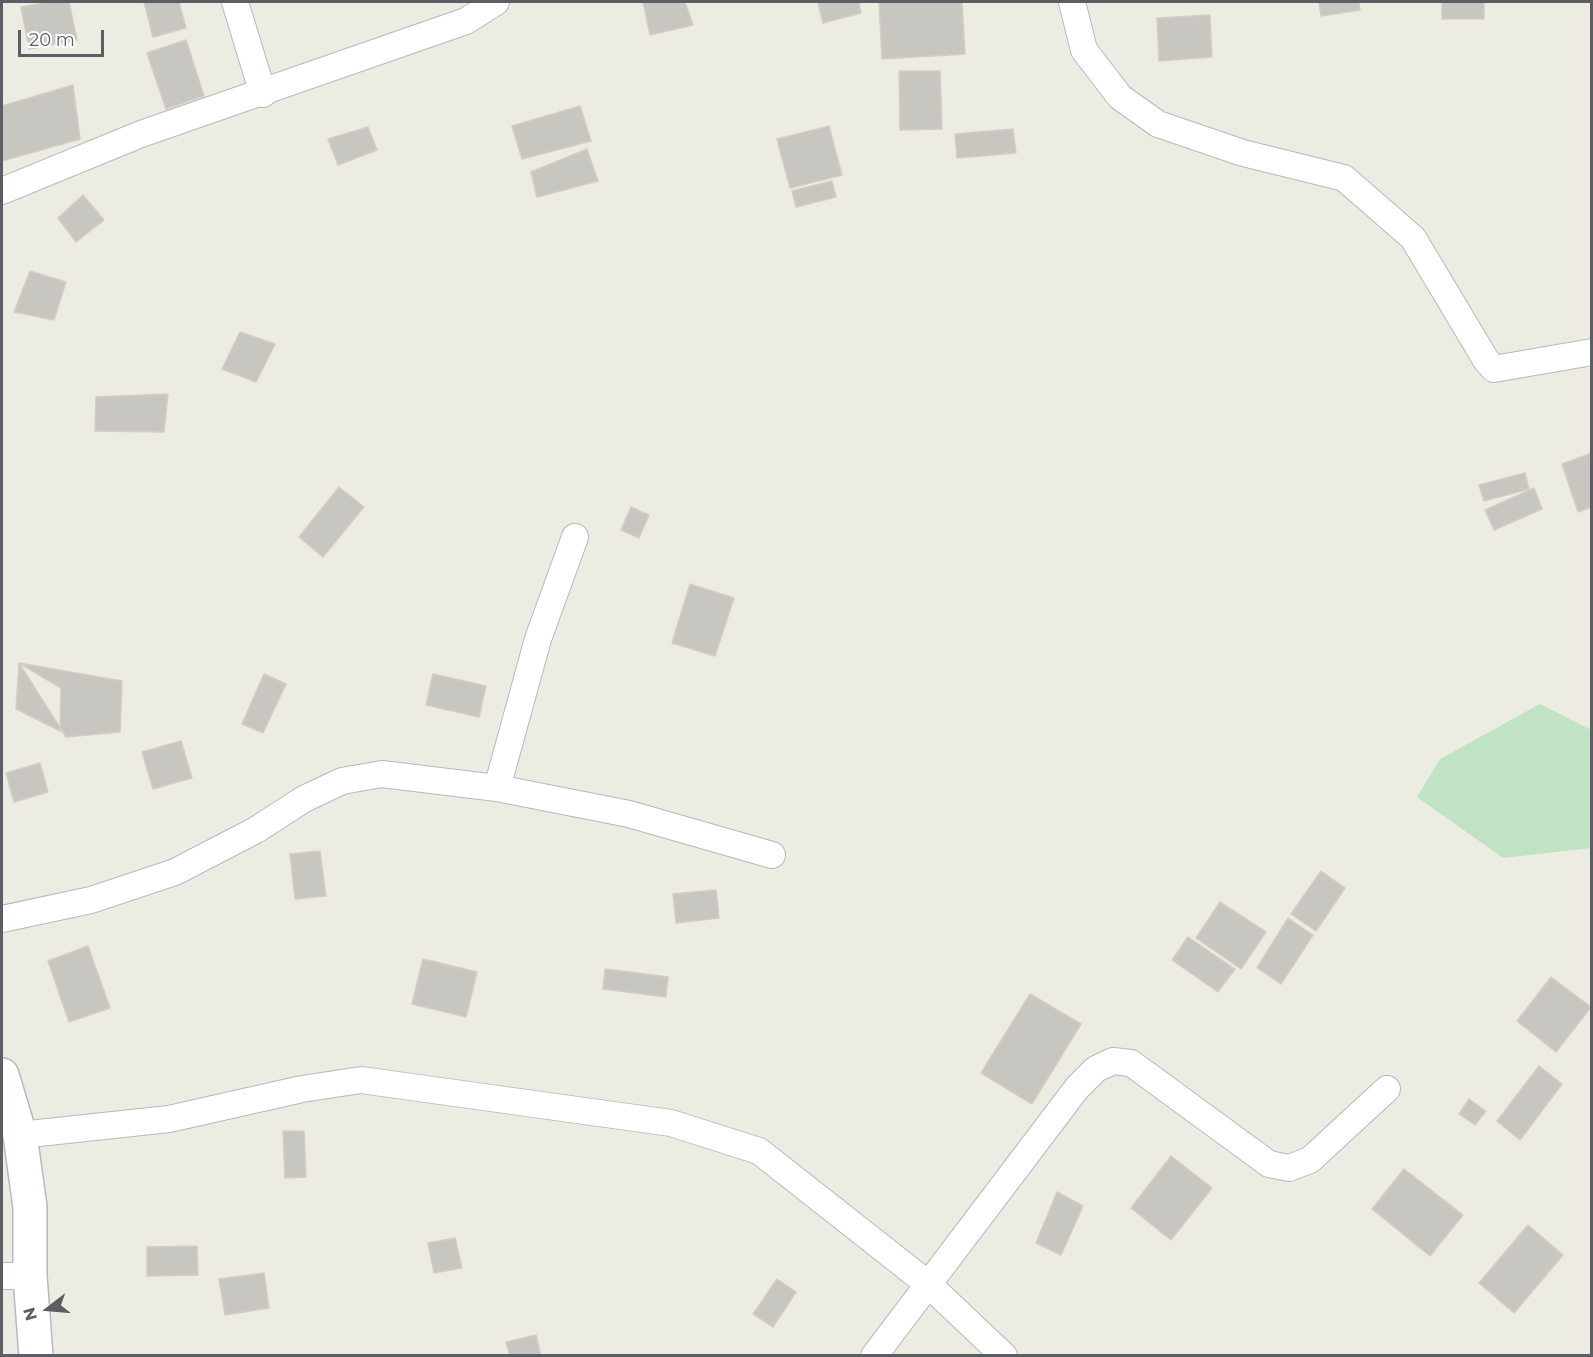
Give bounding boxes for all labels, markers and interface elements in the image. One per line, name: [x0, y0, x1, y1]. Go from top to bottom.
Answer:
scale bar: [21, 18, 106, 56]
text: 20 m: [29, 29, 75, 51]
north arrow: [18, 1279, 78, 1339]
text: N: [19, 1305, 41, 1323]

